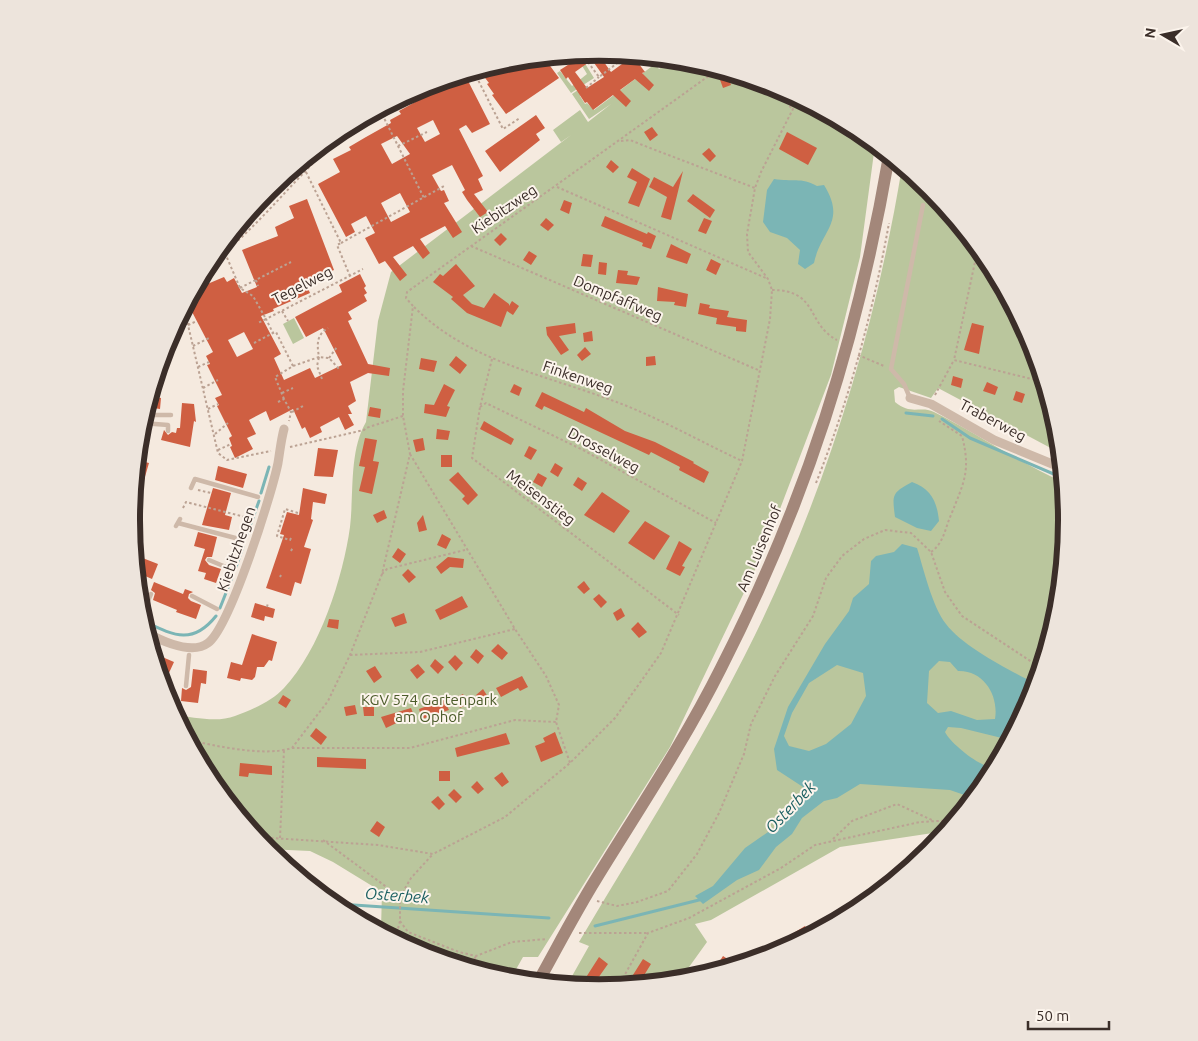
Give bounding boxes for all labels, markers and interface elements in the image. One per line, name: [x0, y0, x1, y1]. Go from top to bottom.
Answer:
north arrow: [1138, 10, 1188, 60]
text: N: [1141, 27, 1159, 39]
street label: Kiebitzweg: [468, 181, 540, 237]
street label: Tegelweg: [269, 263, 335, 307]
street label: Dompfaffweg: [571, 272, 665, 324]
street label: Finkenweg: [541, 357, 615, 397]
street label: Traberweg: [957, 395, 1029, 445]
street label: Drosselweg: [565, 424, 643, 476]
street label: Meisenstieg: [503, 466, 579, 528]
street label: Am Luisenhof: [733, 502, 785, 594]
street label: Kiebitzhegen: [213, 504, 259, 594]
park label: KGV 574 Gartenpark am Ophof: [361, 691, 498, 725]
water label: Osterbek: [761, 777, 819, 836]
water label: Osterbek: [364, 884, 430, 906]
scale bar: [1028, 998, 1109, 1030]
text: 50 m: [1036, 1007, 1069, 1024]

